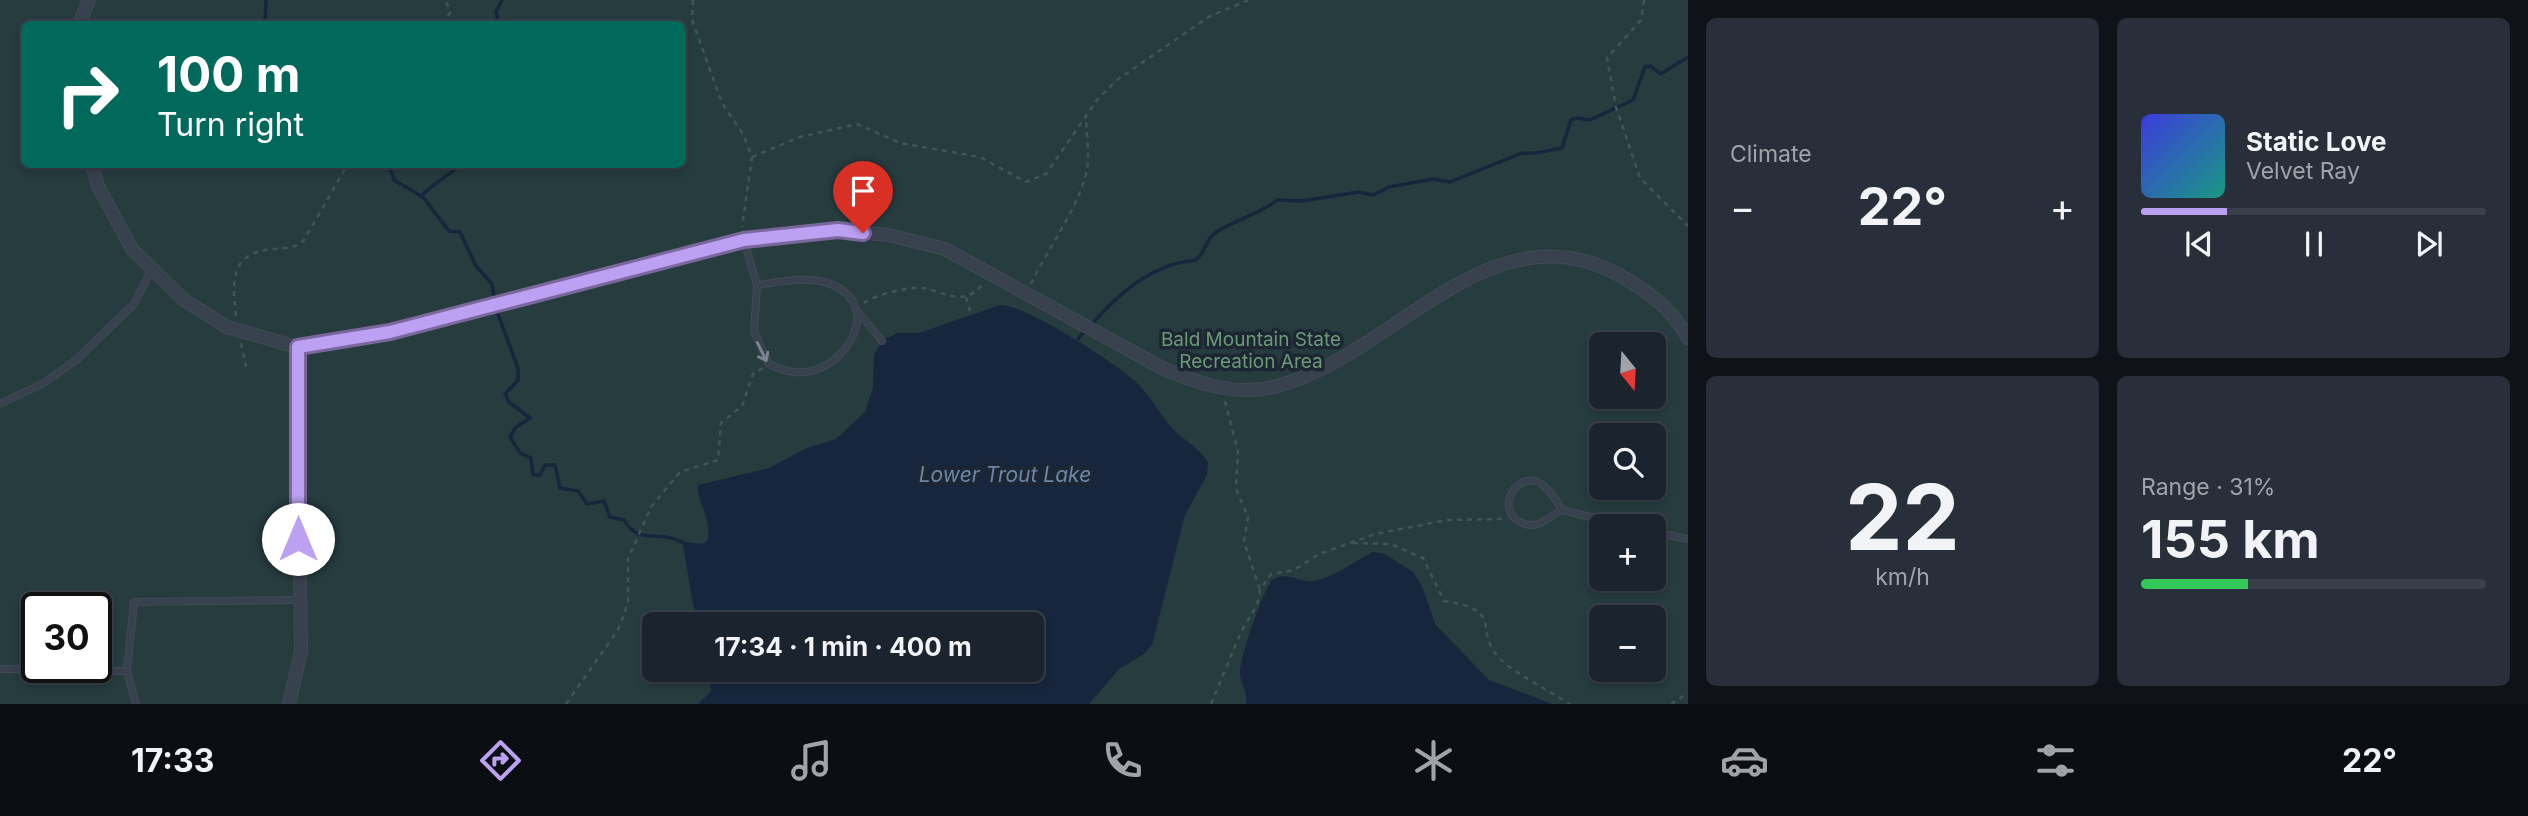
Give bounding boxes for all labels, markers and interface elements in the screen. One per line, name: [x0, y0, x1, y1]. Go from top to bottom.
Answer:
text: 100 m: [157, 45, 301, 104]
icon: right: [42, 49, 133, 140]
text: Turn right: [157, 105, 304, 144]
text: Static Love: [2246, 126, 2387, 157]
text: Climate: [1730, 140, 1812, 168]
text: Velvet Ray: [2246, 157, 2360, 185]
pin: [833, 161, 893, 233]
icon: arrive: [844, 172, 882, 210]
text: 22°: [1858, 175, 1947, 238]
text: −: [1730, 184, 1755, 230]
text: +: [2050, 184, 2075, 230]
icon: previous: [2180, 225, 2218, 263]
icon: pause: [2295, 225, 2333, 263]
icon: next: [2410, 225, 2448, 263]
park label: Bald Mountain State Recreation Area: [1161, 328, 1341, 373]
north arrow: [1589, 332, 1666, 410]
map controls: [1589, 332, 1666, 682]
one-way arrow: [756, 341, 770, 362]
button: search: [1589, 423, 1666, 500]
water label: Lower Trout Lake: [919, 462, 1091, 487]
text: 22: [1845, 462, 1960, 572]
text: Range · 31%: [2141, 473, 2275, 501]
position arrow: [261, 502, 335, 576]
text: 155 km: [2141, 508, 2320, 571]
button: +: [1589, 514, 1666, 591]
text: km/h: [1875, 563, 1930, 591]
speed limit sign: 30: [21, 592, 112, 683]
button: −: [1589, 605, 1666, 682]
text: 17:34 · 1 min · 400 m: [714, 631, 972, 662]
icon: directions: [476, 736, 525, 785]
icon: music: [787, 736, 836, 785]
icon: phone: [1098, 736, 1147, 785]
icon: climate: [1409, 736, 1458, 785]
icon: car: [1720, 736, 1769, 785]
icon: filters: [2031, 736, 2080, 785]
text: 17:33: [131, 741, 214, 780]
text: 22°: [2342, 741, 2397, 780]

